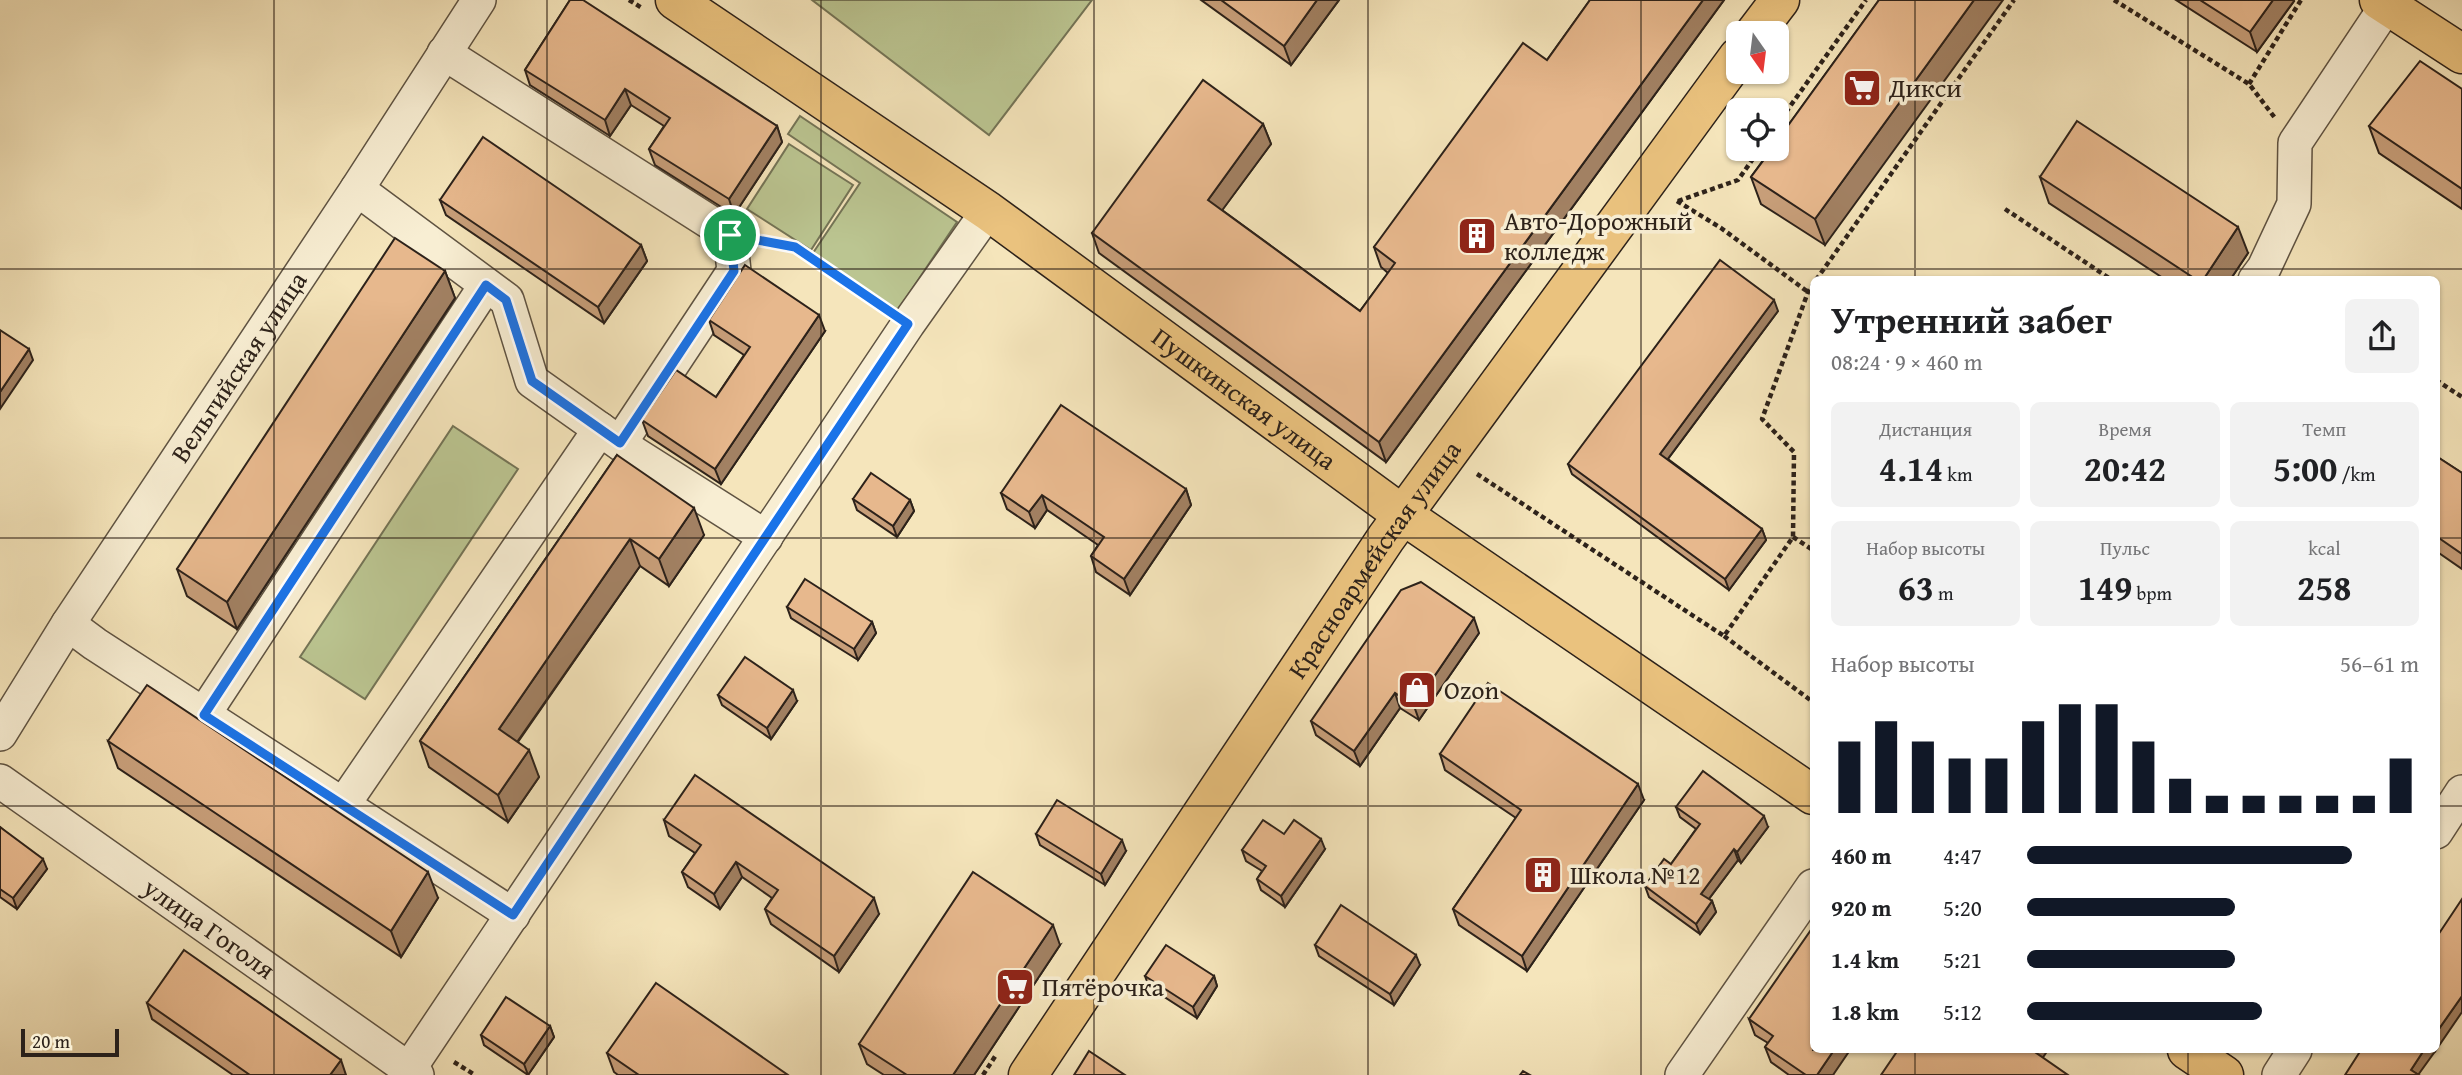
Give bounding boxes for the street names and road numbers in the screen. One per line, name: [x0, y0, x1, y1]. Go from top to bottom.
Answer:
street label: Вельгийская улица: [161, 263, 316, 470]
street label: Пушкинская улица: [1144, 317, 1345, 479]
street label: Красноармейская улица: [1278, 432, 1470, 686]
street label: улица Гоголя: [135, 867, 284, 988]

